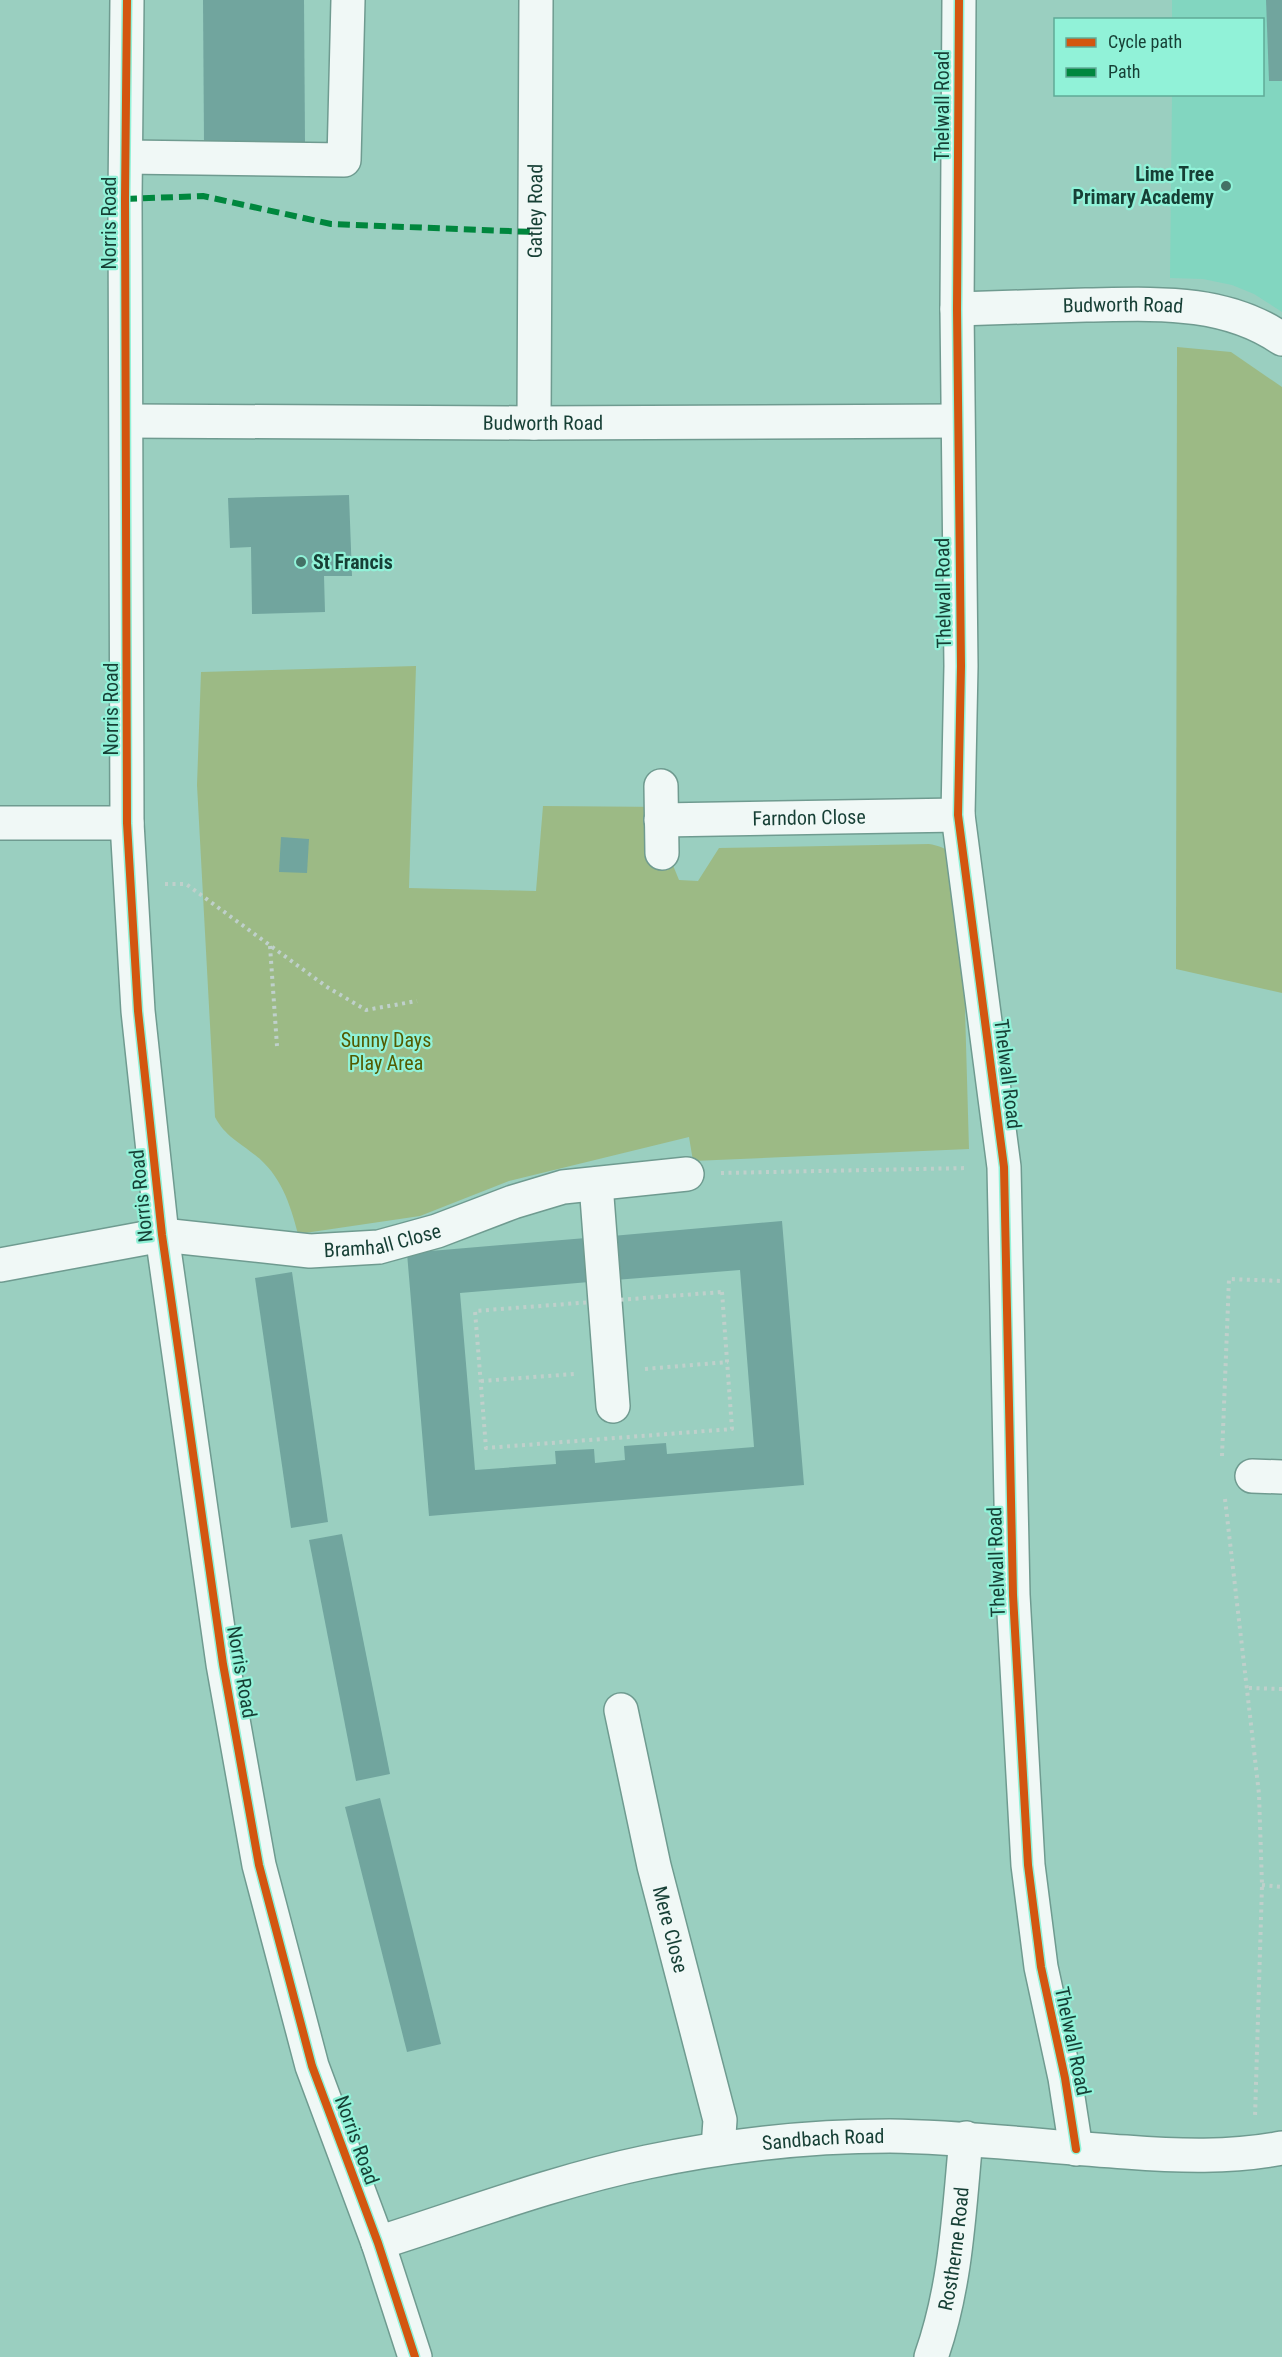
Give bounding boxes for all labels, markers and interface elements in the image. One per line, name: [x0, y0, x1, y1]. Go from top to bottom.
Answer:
legend: [1054, 18, 1264, 96]
text: Cycle path: [1108, 31, 1182, 52]
street label: Thelwall Road: [930, 51, 954, 161]
text: Path: [1108, 61, 1141, 82]
place label: Lime Tree Primary Academy: [1073, 162, 1214, 209]
street label: Gatley Road: [523, 164, 547, 258]
street label: Norris Road: [97, 176, 121, 270]
marker: Lime Tree Primary Academy: [1219, 179, 1233, 193]
street label: Budworth Road: [1062, 292, 1184, 318]
street label: Budworth Road: [483, 411, 603, 435]
street label: Thelwall Road: [930, 538, 956, 648]
place label: St Francis: [313, 550, 393, 574]
marker: St Francis: [294, 555, 308, 569]
street label: Norris Road: [99, 662, 123, 756]
street label: Farndon Close: [752, 805, 866, 830]
street label: Thelwall Road: [989, 1018, 1027, 1130]
park label: Sunny Days Play Area: [341, 1028, 431, 1075]
street label: Norris Road: [124, 1148, 158, 1244]
street label: Bramhall Close: [323, 1218, 444, 1262]
street label: Thelwall Road: [982, 1506, 1010, 1618]
street label: Norris Road: [222, 1624, 262, 1720]
street label: Mere Close: [648, 1883, 693, 1975]
street label: Thelwall Road: [1050, 1984, 1096, 2098]
street label: Norris Road: [330, 2092, 384, 2188]
street label: Sandbach Road: [761, 2124, 885, 2155]
street label: Rostherne Road: [933, 2186, 974, 2313]

